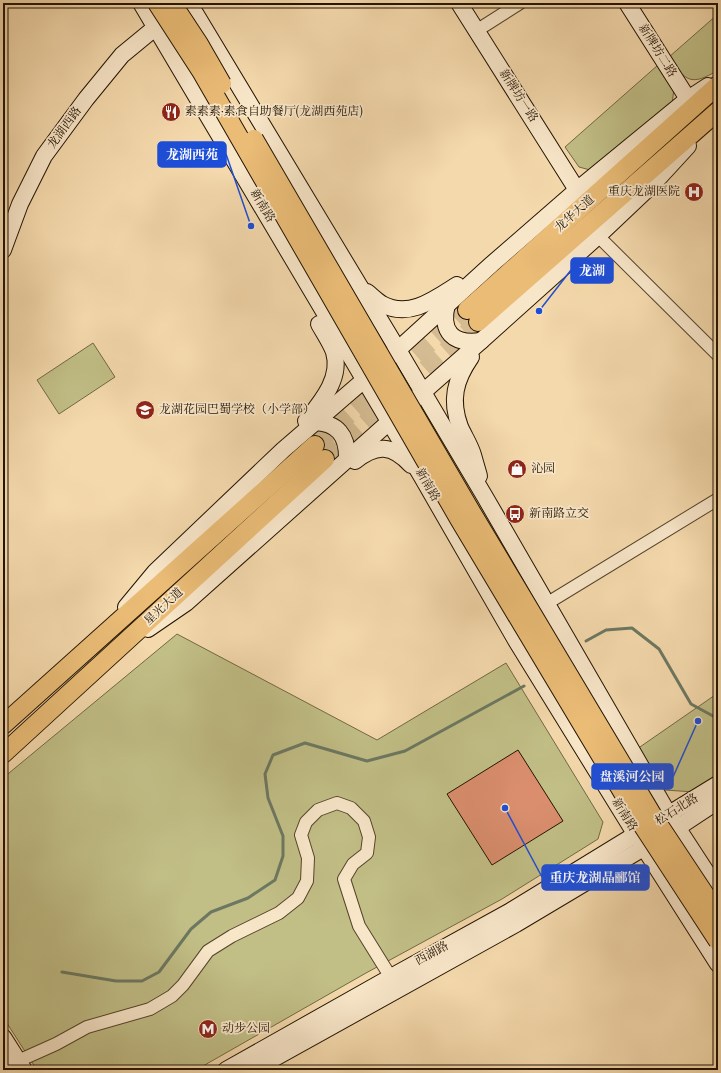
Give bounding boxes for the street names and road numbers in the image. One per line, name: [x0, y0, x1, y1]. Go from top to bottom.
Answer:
street label: 新牌坊二路: [634, 21, 680, 81]
street label: 新牌坊一路: [495, 66, 541, 126]
street label: 龙湖西路: [44, 104, 86, 152]
street label: 新南路: [246, 186, 278, 226]
street label: 龙华大道: [552, 192, 598, 236]
street label: 新南路: [411, 465, 443, 505]
street label: 星光大道: [141, 585, 187, 629]
street label: 松石北路: [652, 790, 702, 830]
street label: 新南路: [608, 795, 640, 835]
street label: 西湖路: [412, 938, 452, 970]

